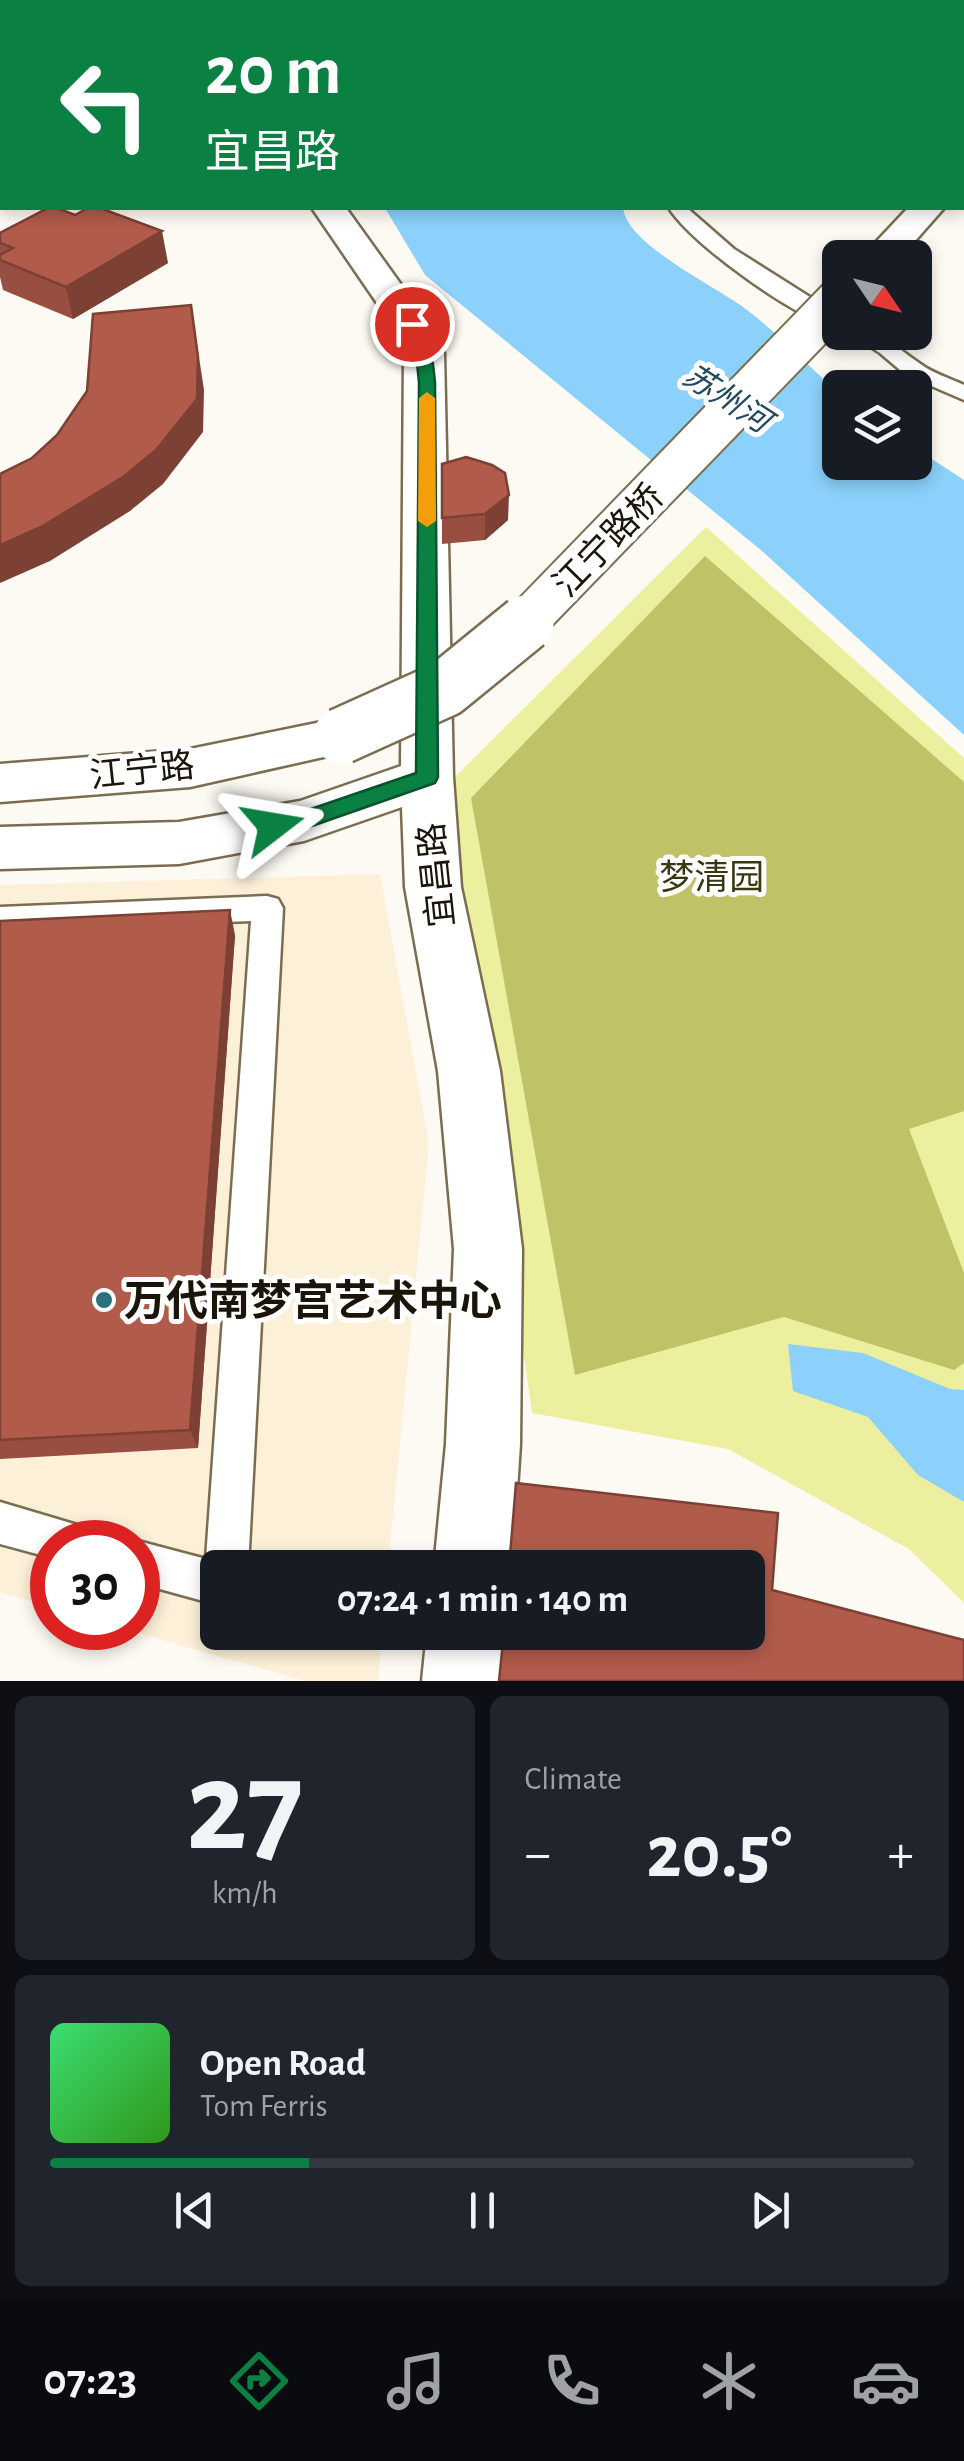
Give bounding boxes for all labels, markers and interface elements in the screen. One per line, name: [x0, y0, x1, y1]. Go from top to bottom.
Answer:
text: 20 m: [205, 37, 342, 107]
icon: left: [40, 40, 170, 170]
text: 宜昌路: [205, 131, 340, 176]
north arrow: [822, 240, 932, 350]
map controls: [822, 240, 932, 480]
pin: [370, 282, 455, 367]
icon: arrive: [385, 297, 440, 352]
water label: 苏州河: [677, 358, 781, 442]
button: layers: [822, 370, 932, 480]
street label: 江宁路桥: [546, 477, 670, 604]
street label: 江宁路: [88, 747, 196, 794]
position arrow: [221, 774, 325, 878]
street label: 宜昌路: [413, 821, 460, 929]
park label: 梦清园: [659, 859, 765, 896]
place label: 万代南梦宫艺术中心: [124, 1278, 502, 1323]
marker: 万代南梦宫艺术中心: [93, 1289, 115, 1311]
speed limit sign: 30: [30, 1520, 160, 1650]
text: 07:24 · 1 min · 140 m: [337, 1581, 628, 1619]
text: 27: [186, 1744, 303, 1874]
text: Climate: [525, 1763, 622, 1795]
text: 20.5°: [646, 1816, 792, 1891]
text: −: [525, 1827, 551, 1882]
text: +: [888, 1827, 914, 1882]
text: km/h: [212, 1877, 278, 1909]
text: Open Road: [200, 2045, 366, 2083]
text: Tom Ferris: [200, 2090, 328, 2122]
icon: previous: [167, 2183, 222, 2238]
icon: pause: [455, 2183, 510, 2238]
icon: next: [743, 2183, 798, 2238]
icon: directions: [224, 2346, 294, 2416]
icon: music: [381, 2346, 451, 2416]
icon: phone: [537, 2346, 607, 2416]
icon: climate: [694, 2346, 764, 2416]
icon: car: [851, 2346, 921, 2416]
text: 07:23: [43, 2358, 137, 2403]

